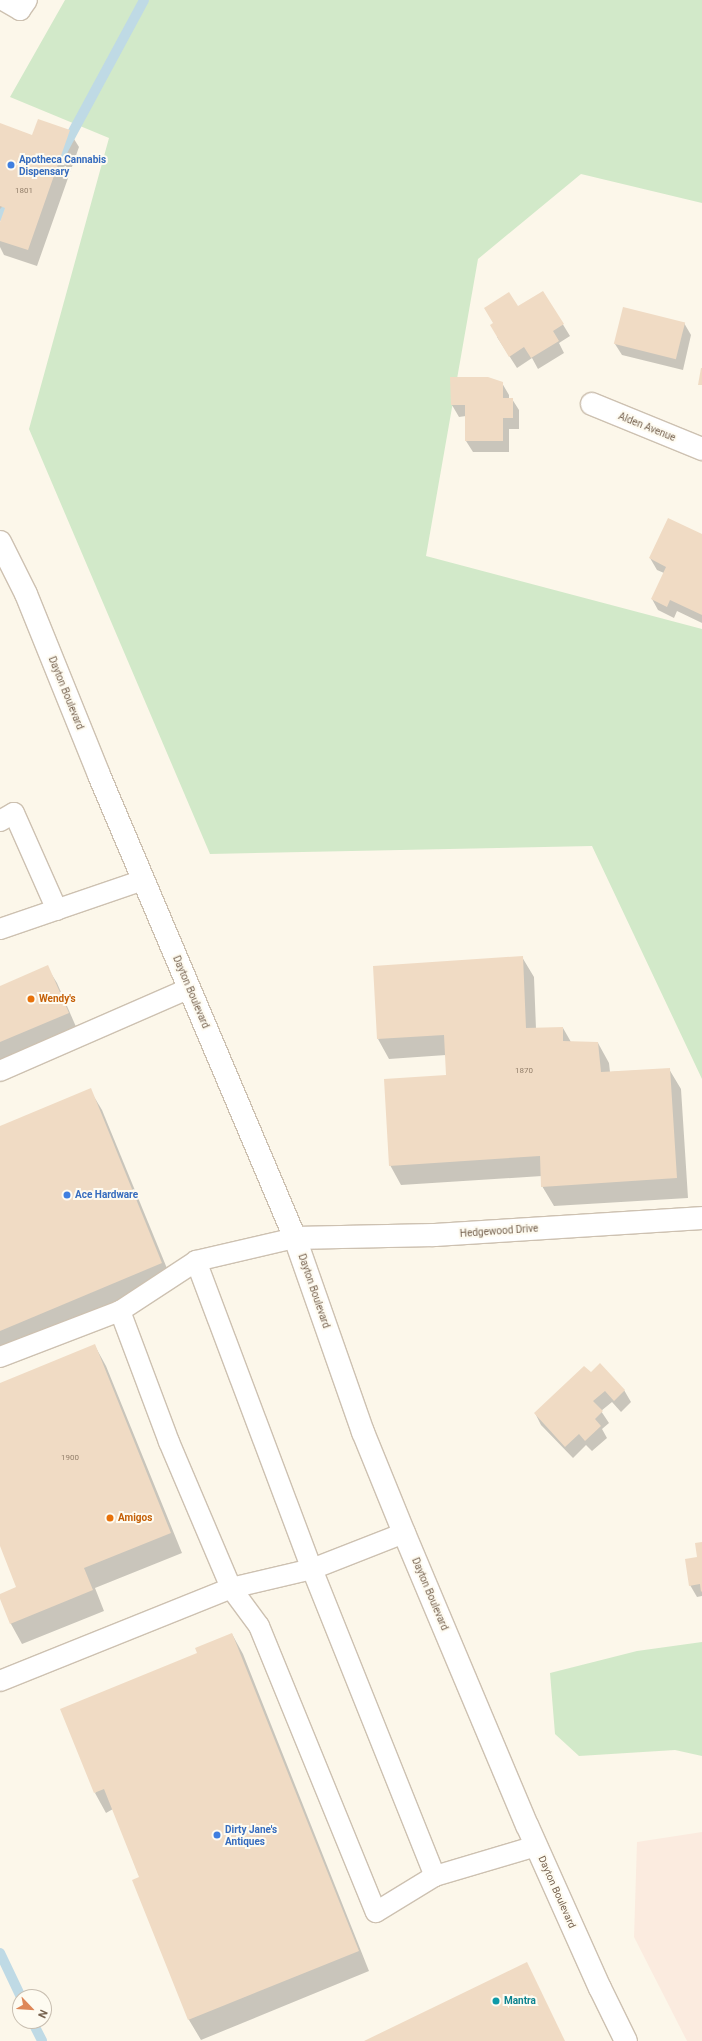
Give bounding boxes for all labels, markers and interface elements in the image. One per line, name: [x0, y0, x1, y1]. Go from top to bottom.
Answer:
place label: Apotheca Cannabis Dispensary: [19, 153, 106, 176]
marker: Apotheca Cannabis Dispensary: [6, 160, 16, 170]
house number: 1801: [15, 186, 33, 196]
street label: Alden Avenue: [617, 410, 677, 444]
street label: Dayton Boulevard: [46, 655, 86, 731]
street label: Dayton Boulevard: [170, 954, 212, 1030]
place label: Wendy's: [39, 993, 76, 1005]
marker: Wendy's: [26, 994, 36, 1004]
house number: 1870: [515, 1066, 533, 1076]
place label: Ace Hardware: [75, 1189, 138, 1201]
marker: Ace Hardware: [62, 1190, 72, 1200]
street label: Hedgewood Drive: [459, 1222, 539, 1240]
street label: Dayton Boulevard: [296, 1252, 332, 1330]
house number: 1900: [61, 1453, 79, 1463]
place label: Amigos: [118, 1512, 152, 1524]
marker: Amigos: [105, 1513, 115, 1523]
street label: Dayton Boulevard: [409, 1556, 451, 1632]
place label: Dirty Jane's Antiques: [225, 1823, 277, 1846]
marker: Dirty Jane's Antiques: [212, 1830, 222, 1840]
street label: Dayton Boulevard: [536, 1854, 578, 1930]
north arrow: [12, 1989, 52, 2029]
place label: Mantra: [504, 1995, 536, 2007]
marker: Mantra: [491, 1996, 501, 2006]
text: N: [35, 2008, 50, 2020]

